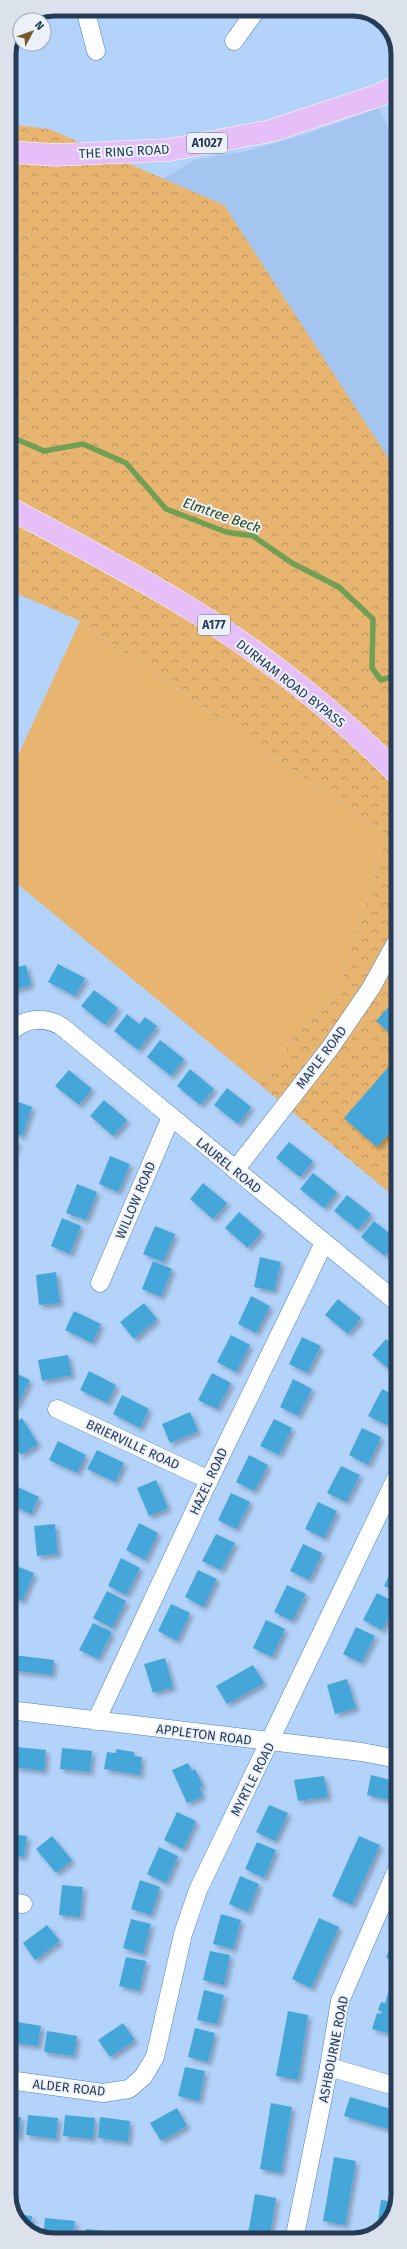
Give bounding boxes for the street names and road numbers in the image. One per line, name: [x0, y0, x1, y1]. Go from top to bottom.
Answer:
road number: A1027: [187, 133, 227, 153]
street label: THE RING ROAD: [78, 142, 170, 161]
road number: A177: [198, 615, 230, 635]
street label: DURHAM ROAD BYPASS: [233, 636, 348, 730]
street label: MAPLE ROAD: [293, 1023, 350, 1092]
street label: LAUREL ROAD: [193, 1135, 264, 1196]
street label: WILLOW ROAD: [112, 1159, 158, 1241]
street label: BRIERVILLE ROAD: [84, 1416, 182, 1473]
street label: HAZEL ROAD: [186, 1445, 231, 1517]
street label: APPLETON ROAD: [155, 1721, 253, 1748]
street label: MYRTLE ROAD: [227, 1740, 277, 1819]
street label: ASHBOURNE ROAD: [316, 1994, 351, 2104]
street label: ALDER ROAD: [32, 2076, 106, 2099]

